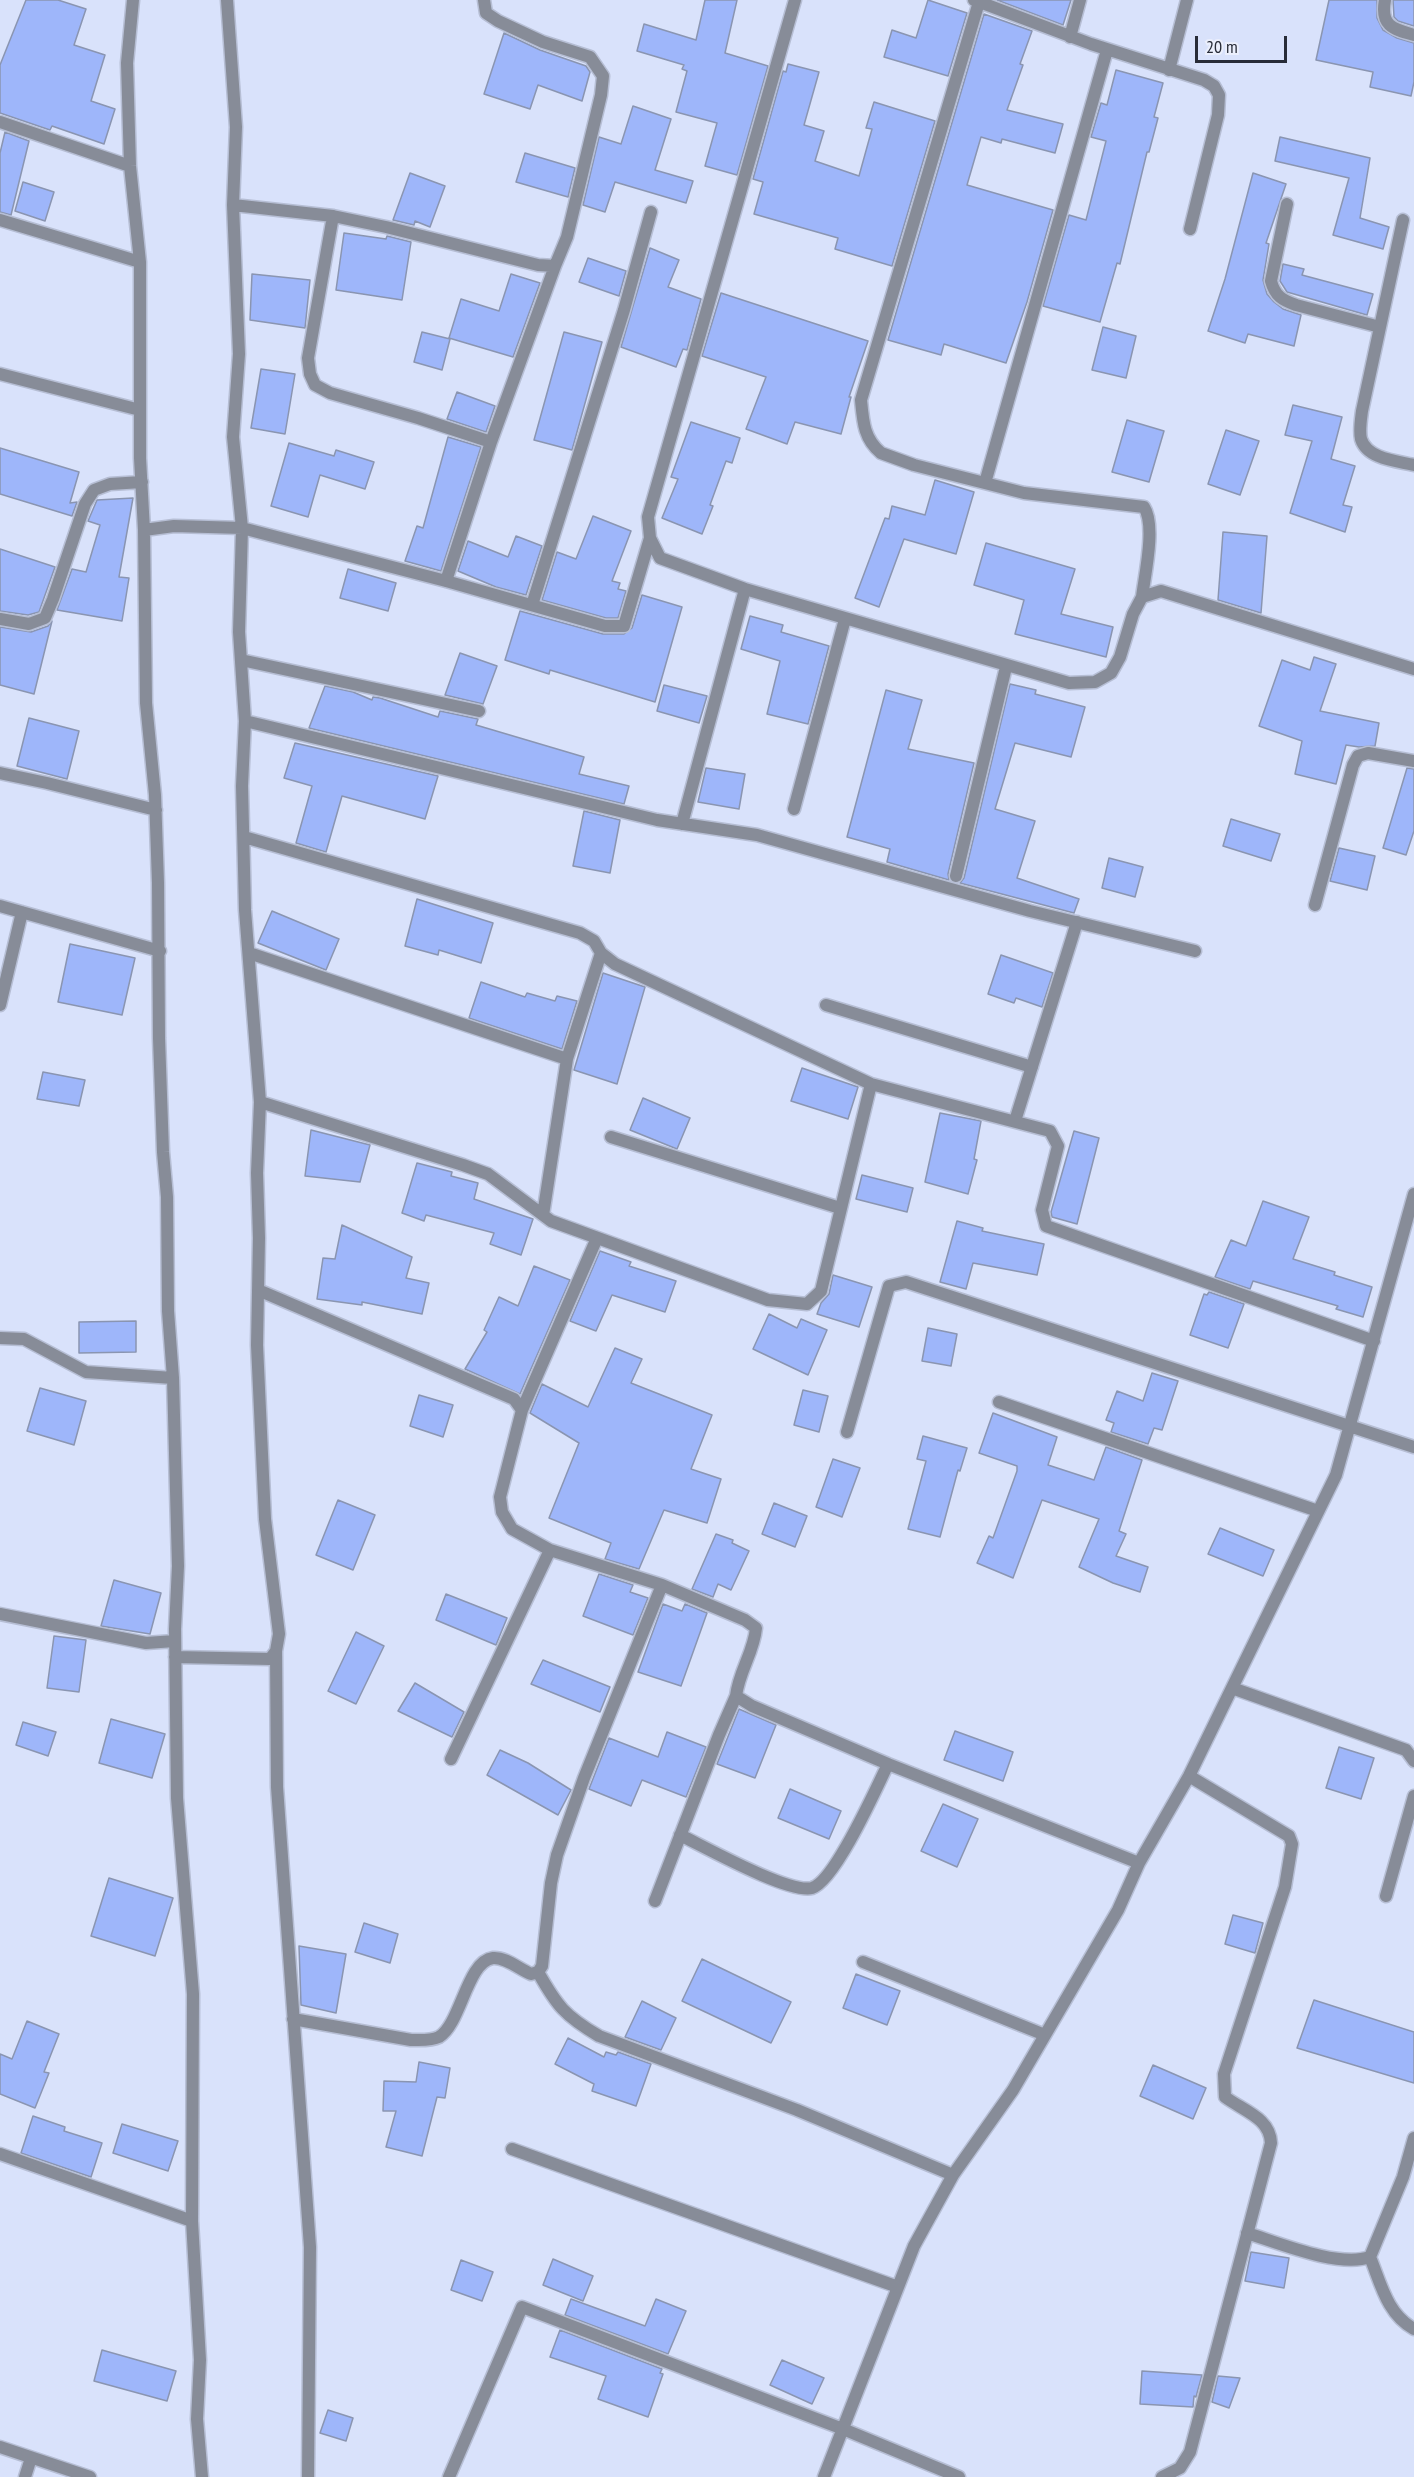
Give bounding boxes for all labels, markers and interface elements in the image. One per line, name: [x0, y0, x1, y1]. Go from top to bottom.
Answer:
scale bar: [1198, 24, 1290, 62]
text: 20 m: [1206, 35, 1238, 58]

